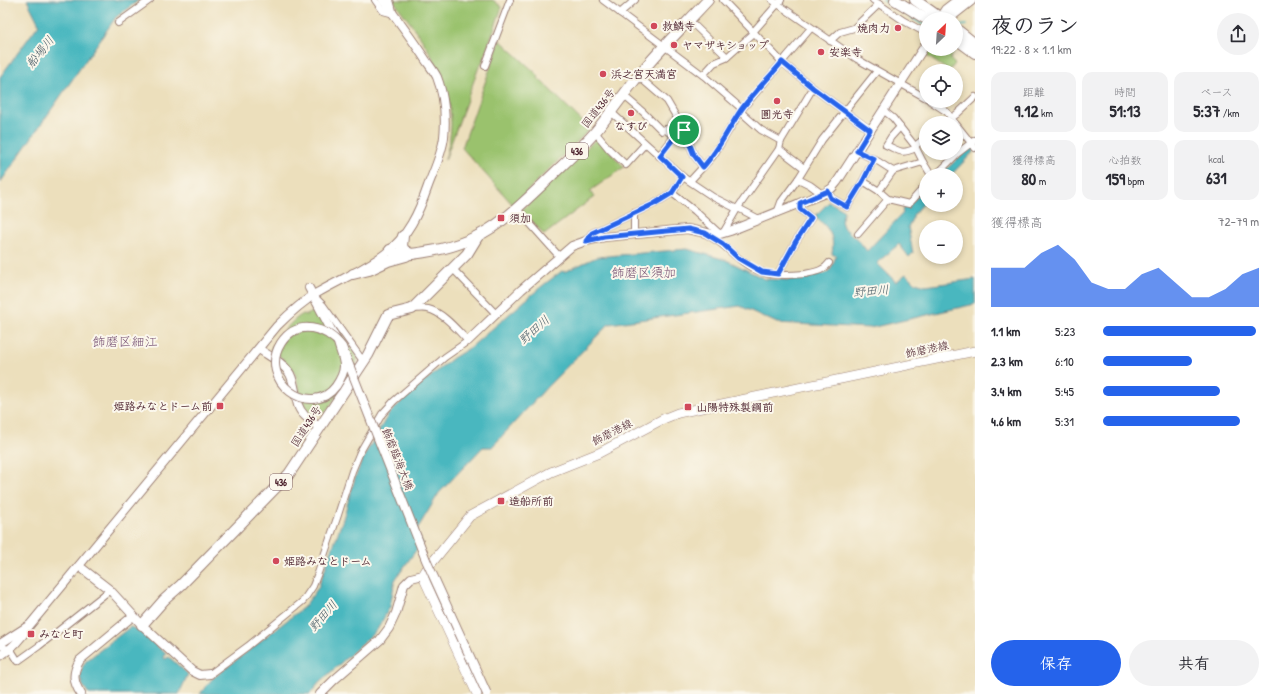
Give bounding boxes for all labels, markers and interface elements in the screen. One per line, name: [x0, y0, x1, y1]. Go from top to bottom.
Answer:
text: 夜のラン: [991, 10, 1079, 40]
north arrow: [919, 12, 963, 56]
map controls: [919, 12, 963, 264]
button: share: [1217, 13, 1259, 55]
place label: 救鱗寺: [662, 19, 695, 33]
marker: 救鱗寺: [649, 21, 659, 31]
place label: 焼肉力: [857, 21, 890, 35]
marker: 焼肉力: [893, 23, 903, 33]
water label: 船場川: [22, 32, 58, 71]
place label: ヤマザキショップ: [682, 38, 769, 52]
marker: ヤマザキショップ: [669, 40, 679, 50]
text: 19:22 · 8 × 1.1 km: [991, 40, 1072, 58]
place label: 安楽寺: [829, 45, 862, 59]
marker: 安楽寺: [816, 47, 826, 57]
button: locate: [919, 64, 963, 108]
place label: 浜之宮天満宮: [611, 67, 677, 81]
marker: 浜之宮天満宮: [598, 69, 608, 79]
street label: 国道436号: [578, 85, 618, 131]
text: 距離: [1023, 85, 1045, 99]
text: 時間: [1114, 85, 1136, 99]
text: ペース: [1200, 85, 1233, 99]
marker: 圓光寺: [772, 96, 782, 106]
text: 9.12: [1014, 99, 1038, 122]
text: 51:13: [1109, 99, 1141, 122]
text: 5:37: [1193, 99, 1220, 122]
text: km: [1038, 106, 1053, 120]
text: /km: [1220, 106, 1240, 120]
place label: 圓光寺: [761, 107, 794, 121]
marker: なすび: [626, 108, 636, 118]
pin: [667, 113, 701, 147]
button: layers: [919, 116, 963, 160]
place label: なすび: [615, 119, 648, 133]
icon: arrive: [673, 119, 695, 141]
road number: 436: [566, 143, 588, 159]
text: kcal: [1208, 152, 1224, 166]
text: 獲得標高: [1012, 153, 1056, 167]
text: 心拍数: [1108, 153, 1141, 167]
text: 631: [1206, 166, 1227, 189]
text: 80: [1021, 167, 1036, 190]
text: 159: [1106, 167, 1125, 190]
button: +: [919, 168, 963, 212]
text: m: [1036, 174, 1046, 188]
text: bpm: [1125, 174, 1144, 188]
place label: 須加: [509, 211, 531, 225]
text: 72–79 m: [1218, 212, 1259, 230]
marker: 須加: [496, 213, 506, 223]
text: 獲得標高: [991, 213, 1043, 231]
button: −: [919, 220, 963, 264]
district label: 飾磨区須加: [611, 263, 677, 281]
water label: 野田川: [852, 280, 890, 301]
water label: 野田川: [515, 311, 553, 348]
text: 1.1 km: [991, 322, 1020, 340]
text: 5:23: [1055, 322, 1075, 340]
district label: 飾磨区細江: [92, 332, 158, 350]
street label: 飾磨港線: [904, 338, 950, 360]
text: 2.3 km: [991, 352, 1023, 370]
text: 6:10: [1055, 352, 1074, 370]
text: 3.4 km: [991, 382, 1022, 400]
text: 5:45: [1055, 382, 1074, 400]
place label: 姫路みなとドーム前: [113, 399, 212, 413]
place label: 山陽特殊製鋼前: [696, 400, 773, 414]
marker: 姫路みなとドーム前: [215, 401, 225, 411]
marker: 山陽特殊製鋼前: [683, 402, 693, 412]
street label: 国道436号: [287, 403, 325, 449]
text: 4.6 km: [991, 412, 1021, 430]
text: 5:31: [1055, 412, 1074, 430]
street label: 飾磨港線: [589, 416, 635, 448]
street label: 飾磨臨海大橋: [379, 426, 417, 492]
road number: 436: [270, 474, 292, 490]
place label: 造船所前: [509, 494, 553, 508]
marker: 造船所前: [496, 496, 506, 506]
place label: 姫路みなとドーム: [284, 554, 372, 568]
marker: 姫路みなとドーム: [271, 556, 281, 566]
water label: 野田川: [304, 597, 341, 635]
place label: みなと町: [39, 627, 84, 641]
marker: みなと町: [26, 629, 36, 639]
button: 保存: [991, 640, 1121, 686]
button: 共有: [1129, 640, 1259, 686]

